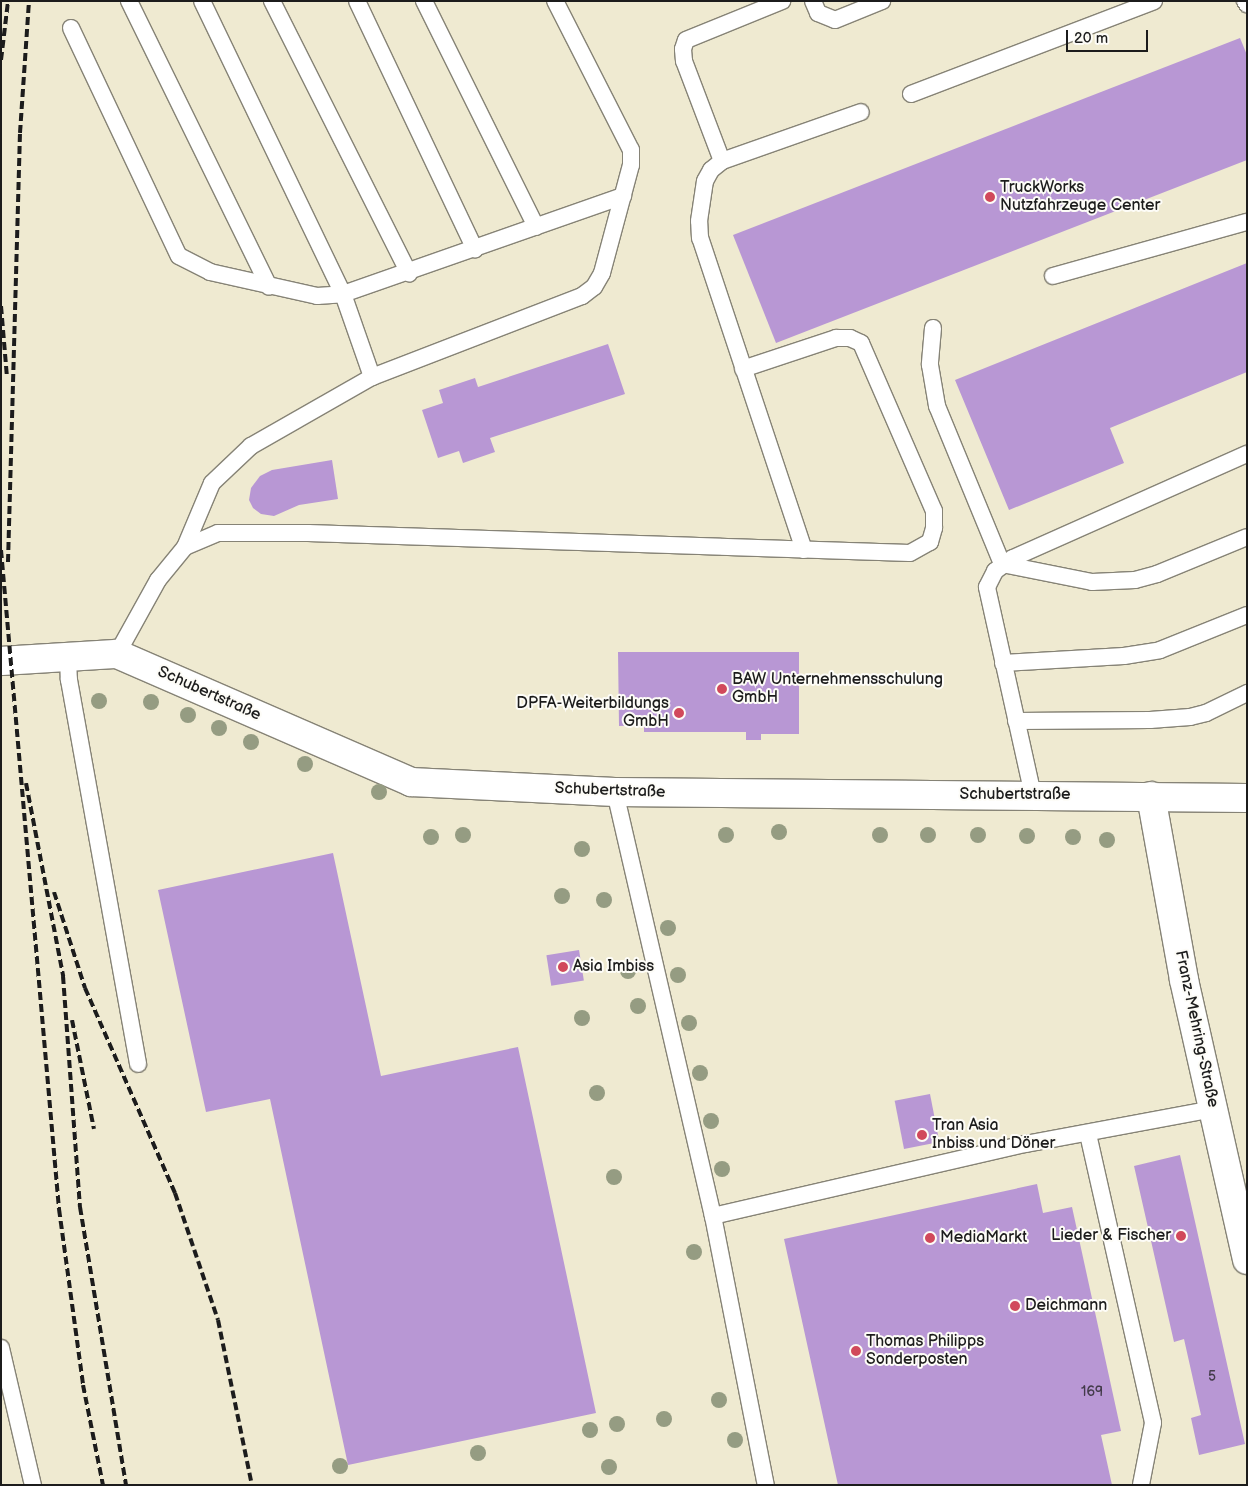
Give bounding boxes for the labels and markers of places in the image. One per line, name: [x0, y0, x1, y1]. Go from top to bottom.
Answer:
place label: TruckWorks Nutzfahrzeuge Center: [1000, 178, 1160, 216]
marker: TruckWorks Nutzfahrzeuge Center: [984, 191, 996, 203]
place label: BAW Unternehmensschulung GmbH: [732, 670, 943, 708]
marker: BAW Unternehmensschulung GmbH: [716, 683, 728, 695]
place label: DPFA-Weiterbildungs GmbH: [516, 694, 669, 732]
marker: DPFA-Weiterbildungs GmbH: [673, 707, 685, 719]
place label: Asia Imbiss: [573, 957, 654, 977]
marker: Asia Imbiss: [557, 961, 569, 973]
place label: Tran Asia Inbiss und Döner: [932, 1116, 1055, 1154]
marker: Tran Asia Inbiss und Döner: [916, 1129, 928, 1141]
place label: Lieder & Fischer: [1051, 1226, 1171, 1246]
place label: MediaMarkt: [940, 1228, 1027, 1248]
marker: Lieder & Fischer: [1175, 1230, 1187, 1242]
marker: MediaMarkt: [924, 1232, 936, 1244]
place label: Deichmann: [1025, 1296, 1107, 1316]
marker: Deichmann: [1009, 1300, 1021, 1312]
place label: Thomas Philipps Sonderposten: [866, 1332, 984, 1370]
marker: Thomas Philipps Sonderposten: [850, 1345, 862, 1357]

